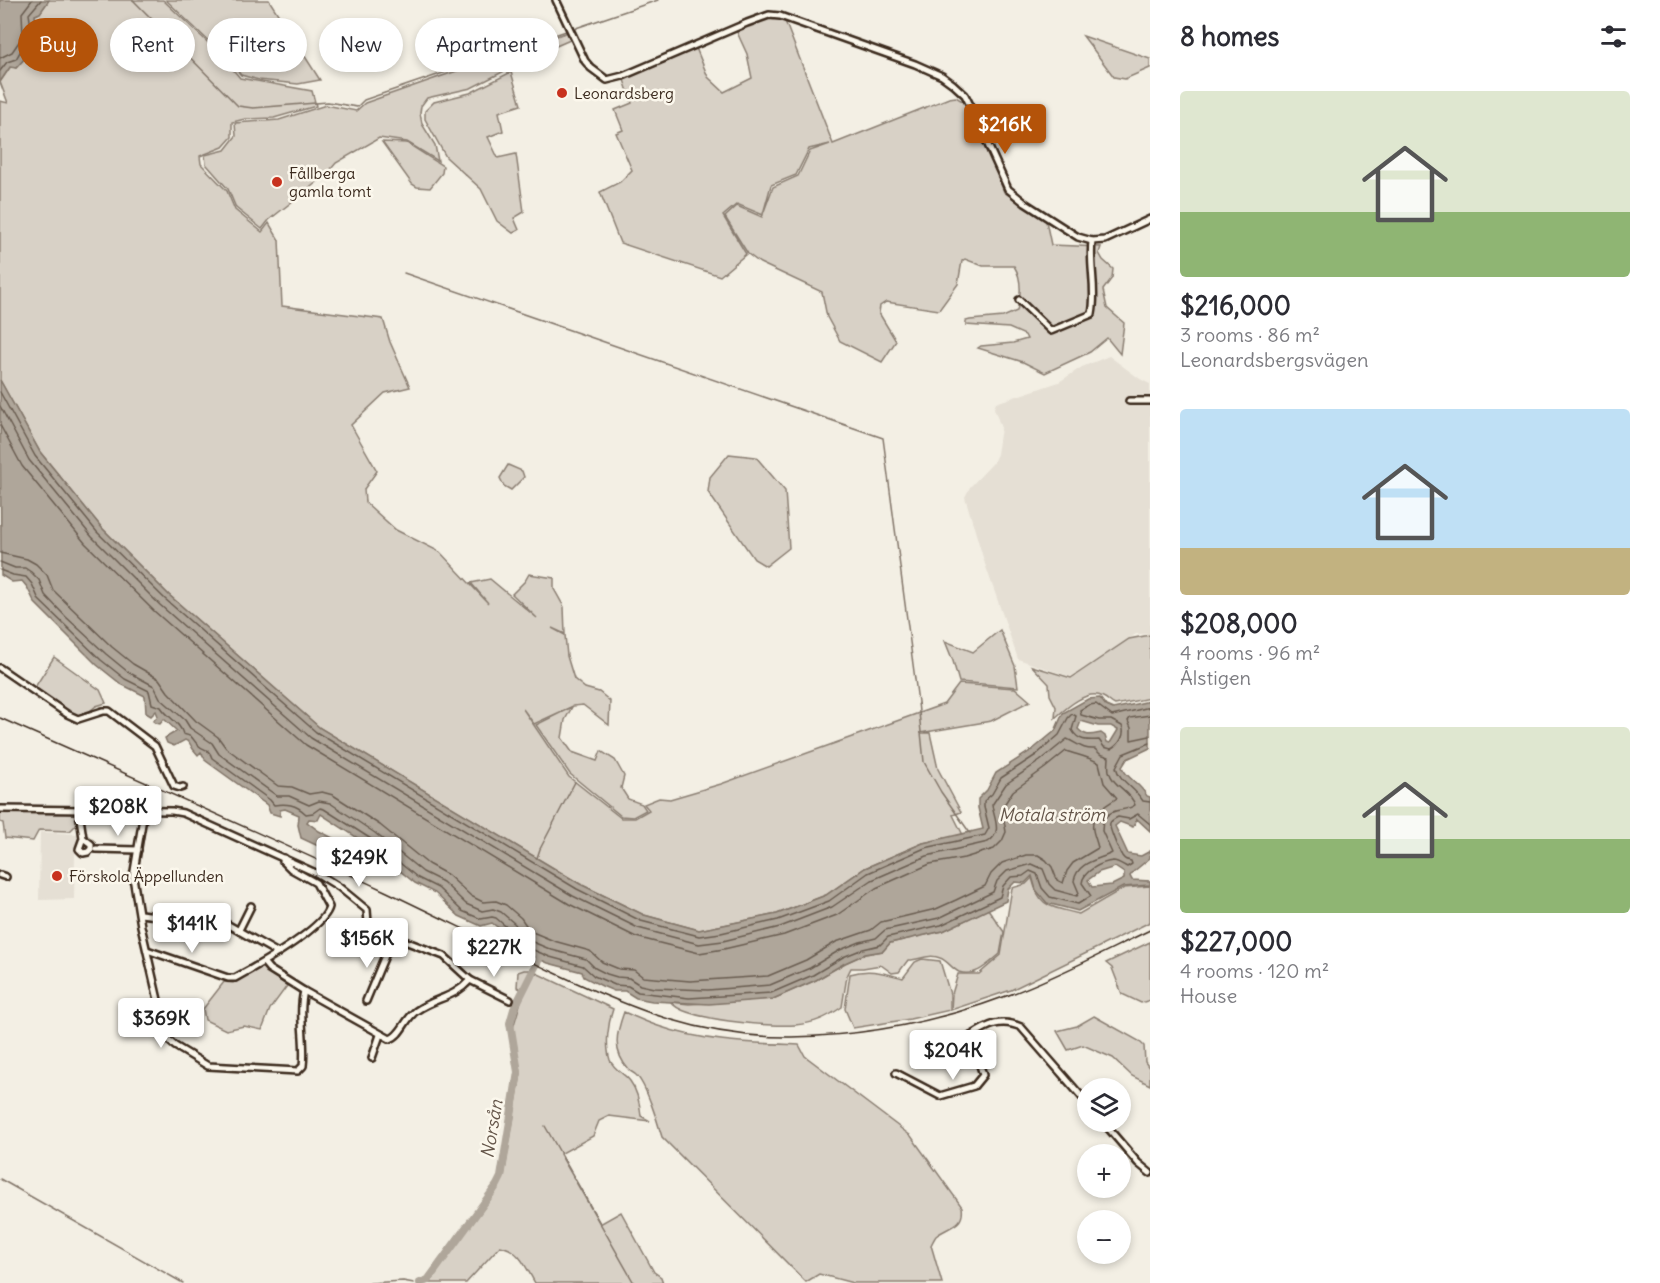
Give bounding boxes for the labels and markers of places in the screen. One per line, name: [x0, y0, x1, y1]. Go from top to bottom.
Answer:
place label: Leonardsberg: [574, 83, 674, 103]
marker: Leonardsberg: [555, 86, 569, 100]
pin: $216K: [963, 104, 1047, 155]
place label: Fållberga gamla tomt: [289, 163, 372, 201]
marker: Fållberga gamla tomt: [270, 175, 284, 189]
pin: $208K: [76, 786, 160, 837]
pin: $249K: [317, 837, 401, 888]
place label: Förskola Äppellunden: [69, 866, 224, 886]
marker: Förskola Äppellunden: [50, 869, 64, 883]
pin: $141K: [150, 903, 234, 954]
pin: $156K: [325, 918, 409, 969]
pin: $227K: [452, 927, 536, 978]
pin: $369K: [119, 998, 203, 1049]
pin: $204K: [911, 1030, 995, 1081]

